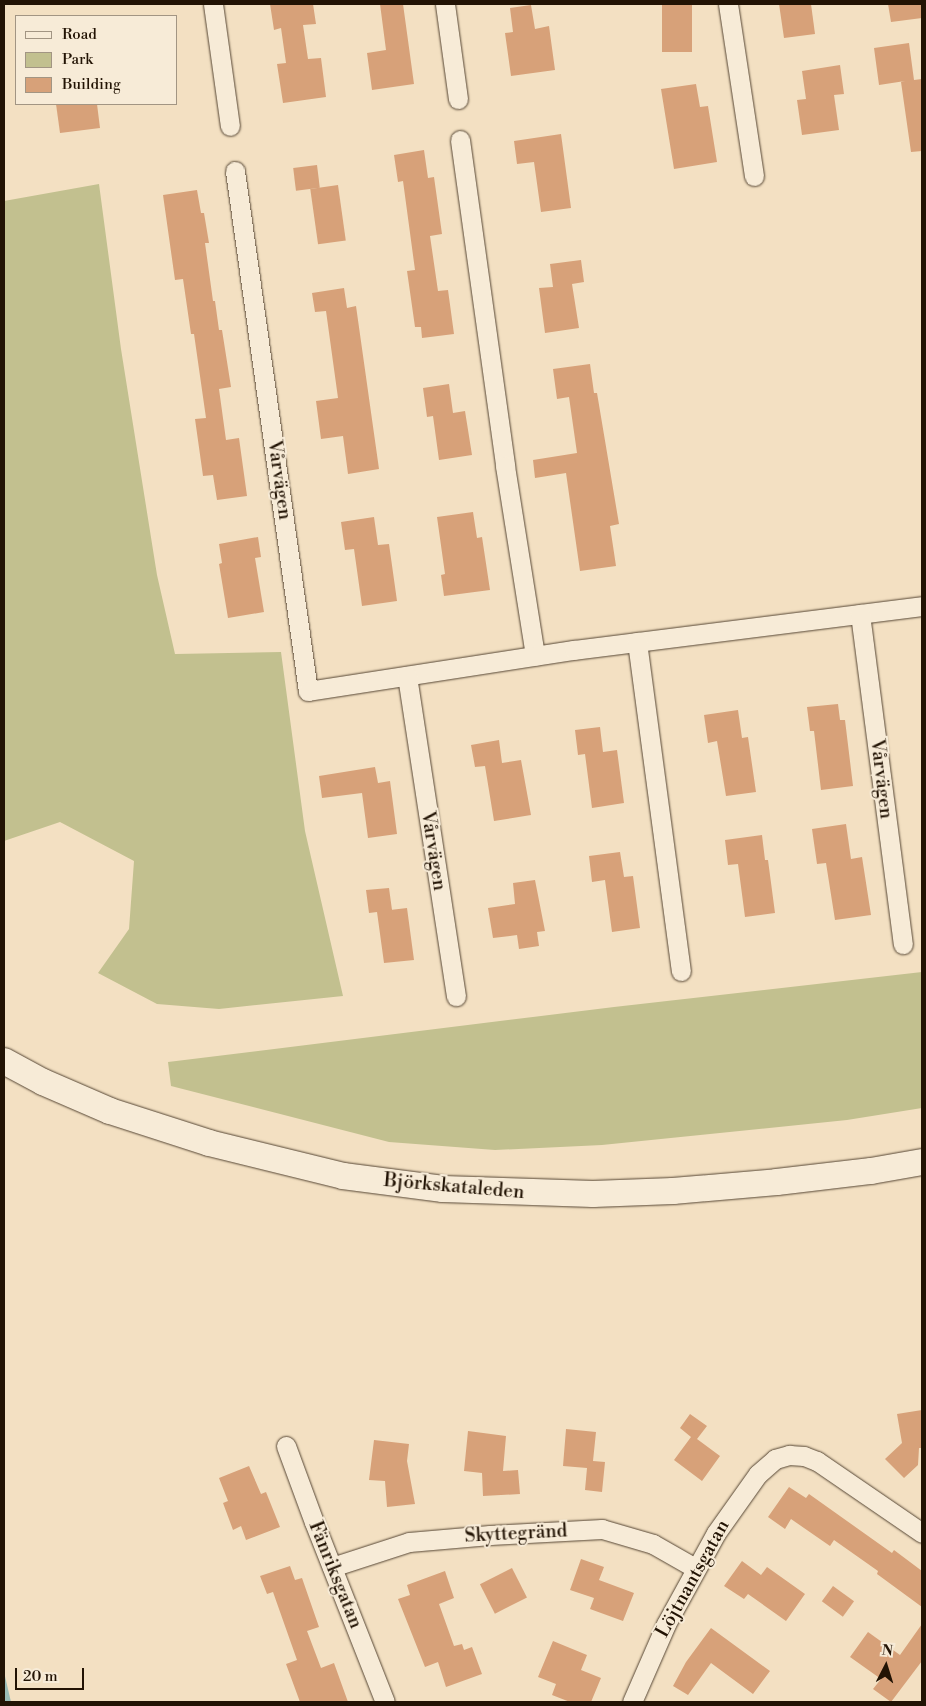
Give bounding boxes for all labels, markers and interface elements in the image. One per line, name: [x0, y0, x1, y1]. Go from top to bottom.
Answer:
legend: [15, 15, 178, 105]
text: Road: [62, 25, 97, 44]
text: Park: [62, 50, 93, 69]
text: Building: [62, 75, 121, 94]
street label: Vårvägen: [262, 439, 296, 521]
street label: Vårvägen: [865, 738, 897, 820]
street label: Vårvägen: [415, 810, 451, 892]
street label: Björkskataleden: [383, 1169, 525, 1205]
street label: Löjtnantsgatan: [651, 1516, 735, 1642]
street label: Fänriksgatan: [303, 1518, 367, 1632]
street label: Skyttegränd: [464, 1520, 568, 1548]
north arrow: [861, 1641, 911, 1691]
text: N: [881, 1642, 894, 1661]
scale bar: [18, 1658, 86, 1690]
text: 20 m: [23, 1667, 58, 1686]

